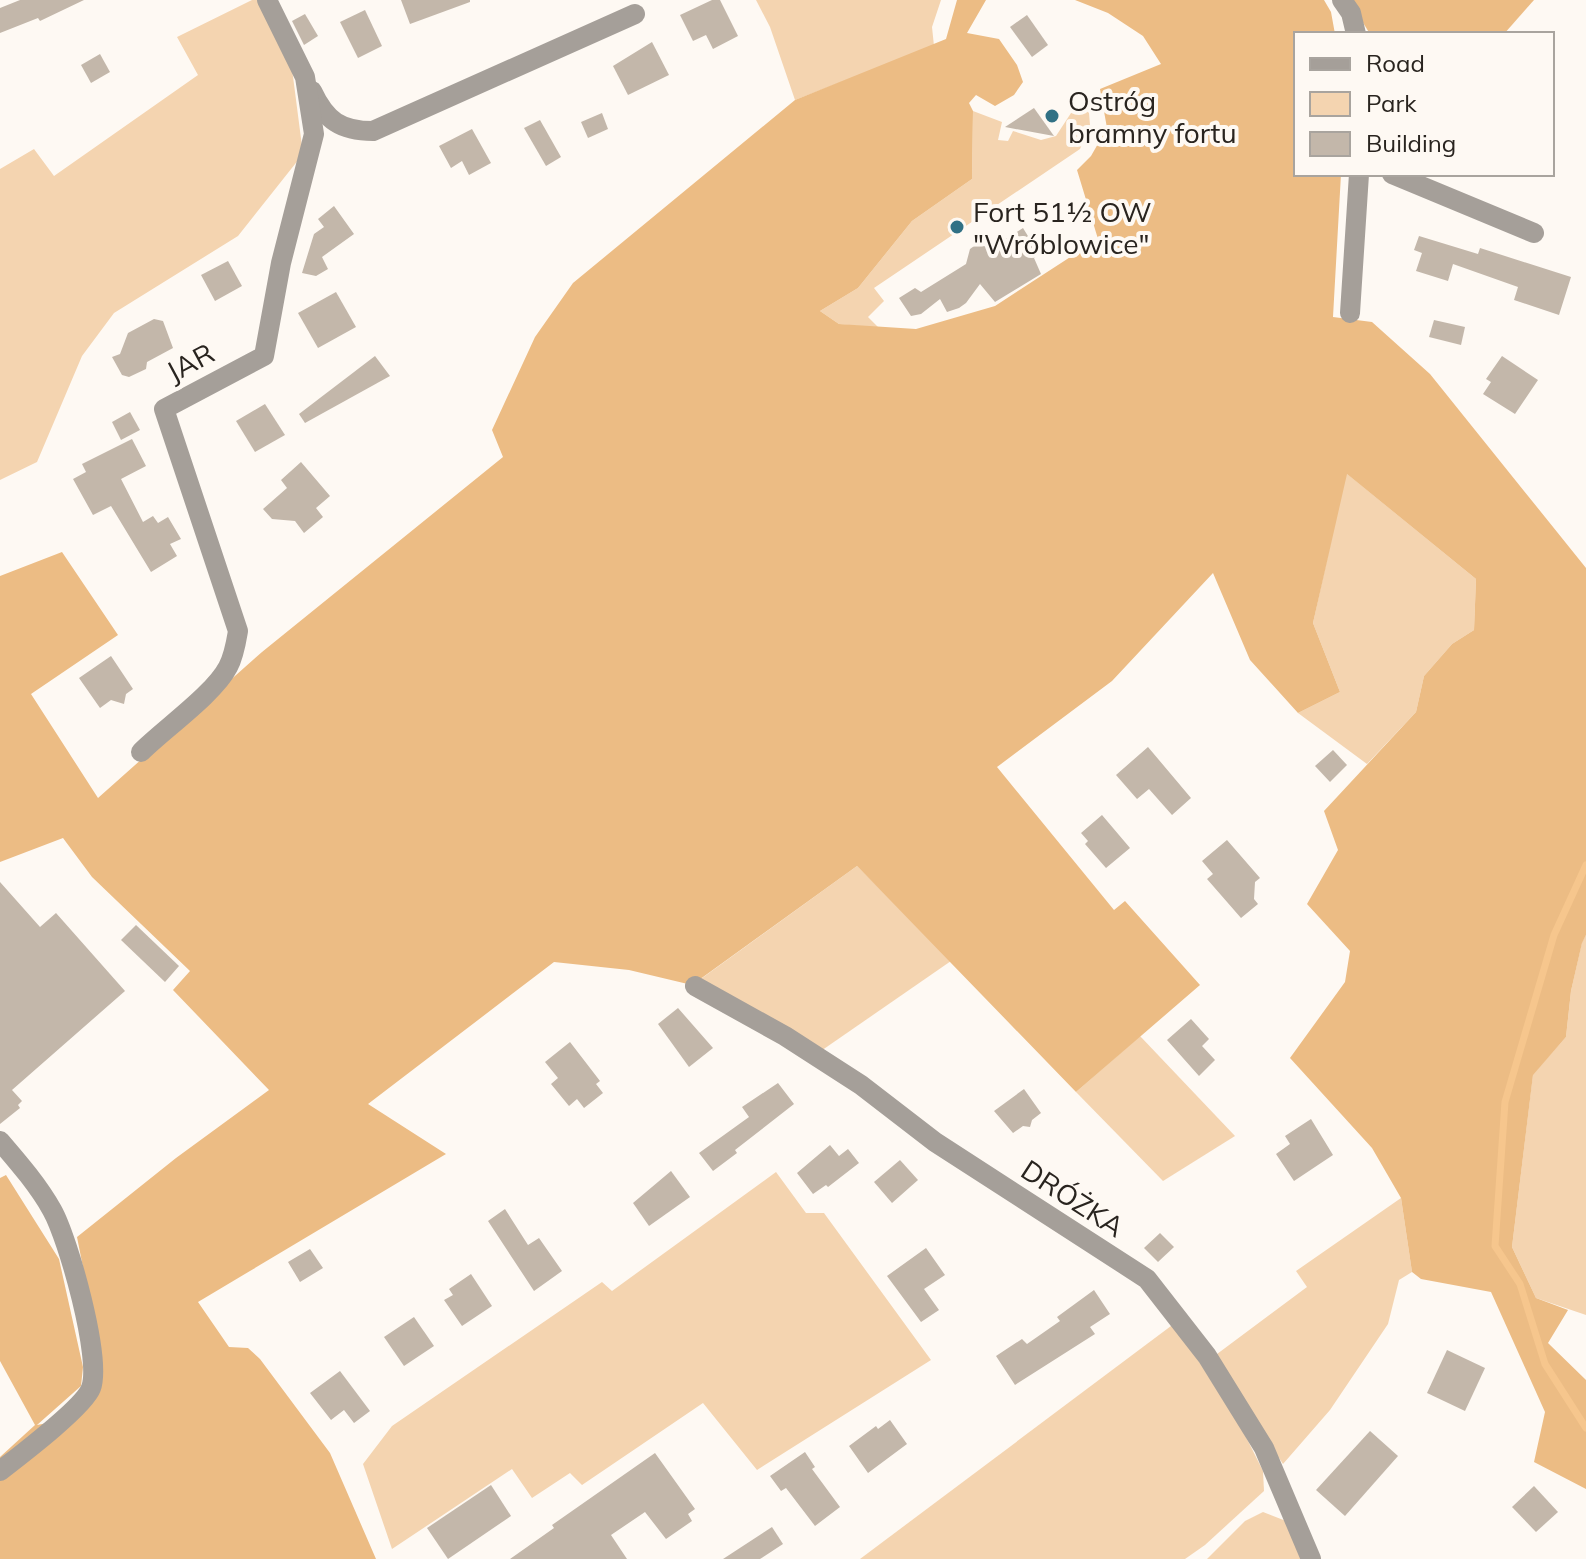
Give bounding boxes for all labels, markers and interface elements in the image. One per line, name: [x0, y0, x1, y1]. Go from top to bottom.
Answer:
legend: [1294, 32, 1554, 176]
text: Road: [1366, 48, 1425, 78]
place label: Ostróg bramny fortu: [1068, 83, 1237, 150]
text: Park: [1366, 88, 1417, 118]
marker: Ostróg bramny fortu: [1043, 107, 1061, 125]
text: Building: [1366, 128, 1456, 158]
place label: Fort 51½ OW "Wróblowice": [973, 194, 1152, 261]
marker: Fort 51½ OW "Wróblowice": [948, 218, 966, 236]
street label: JAR: [160, 335, 220, 389]
street label: DRÓŻKA: [1015, 1152, 1131, 1244]

